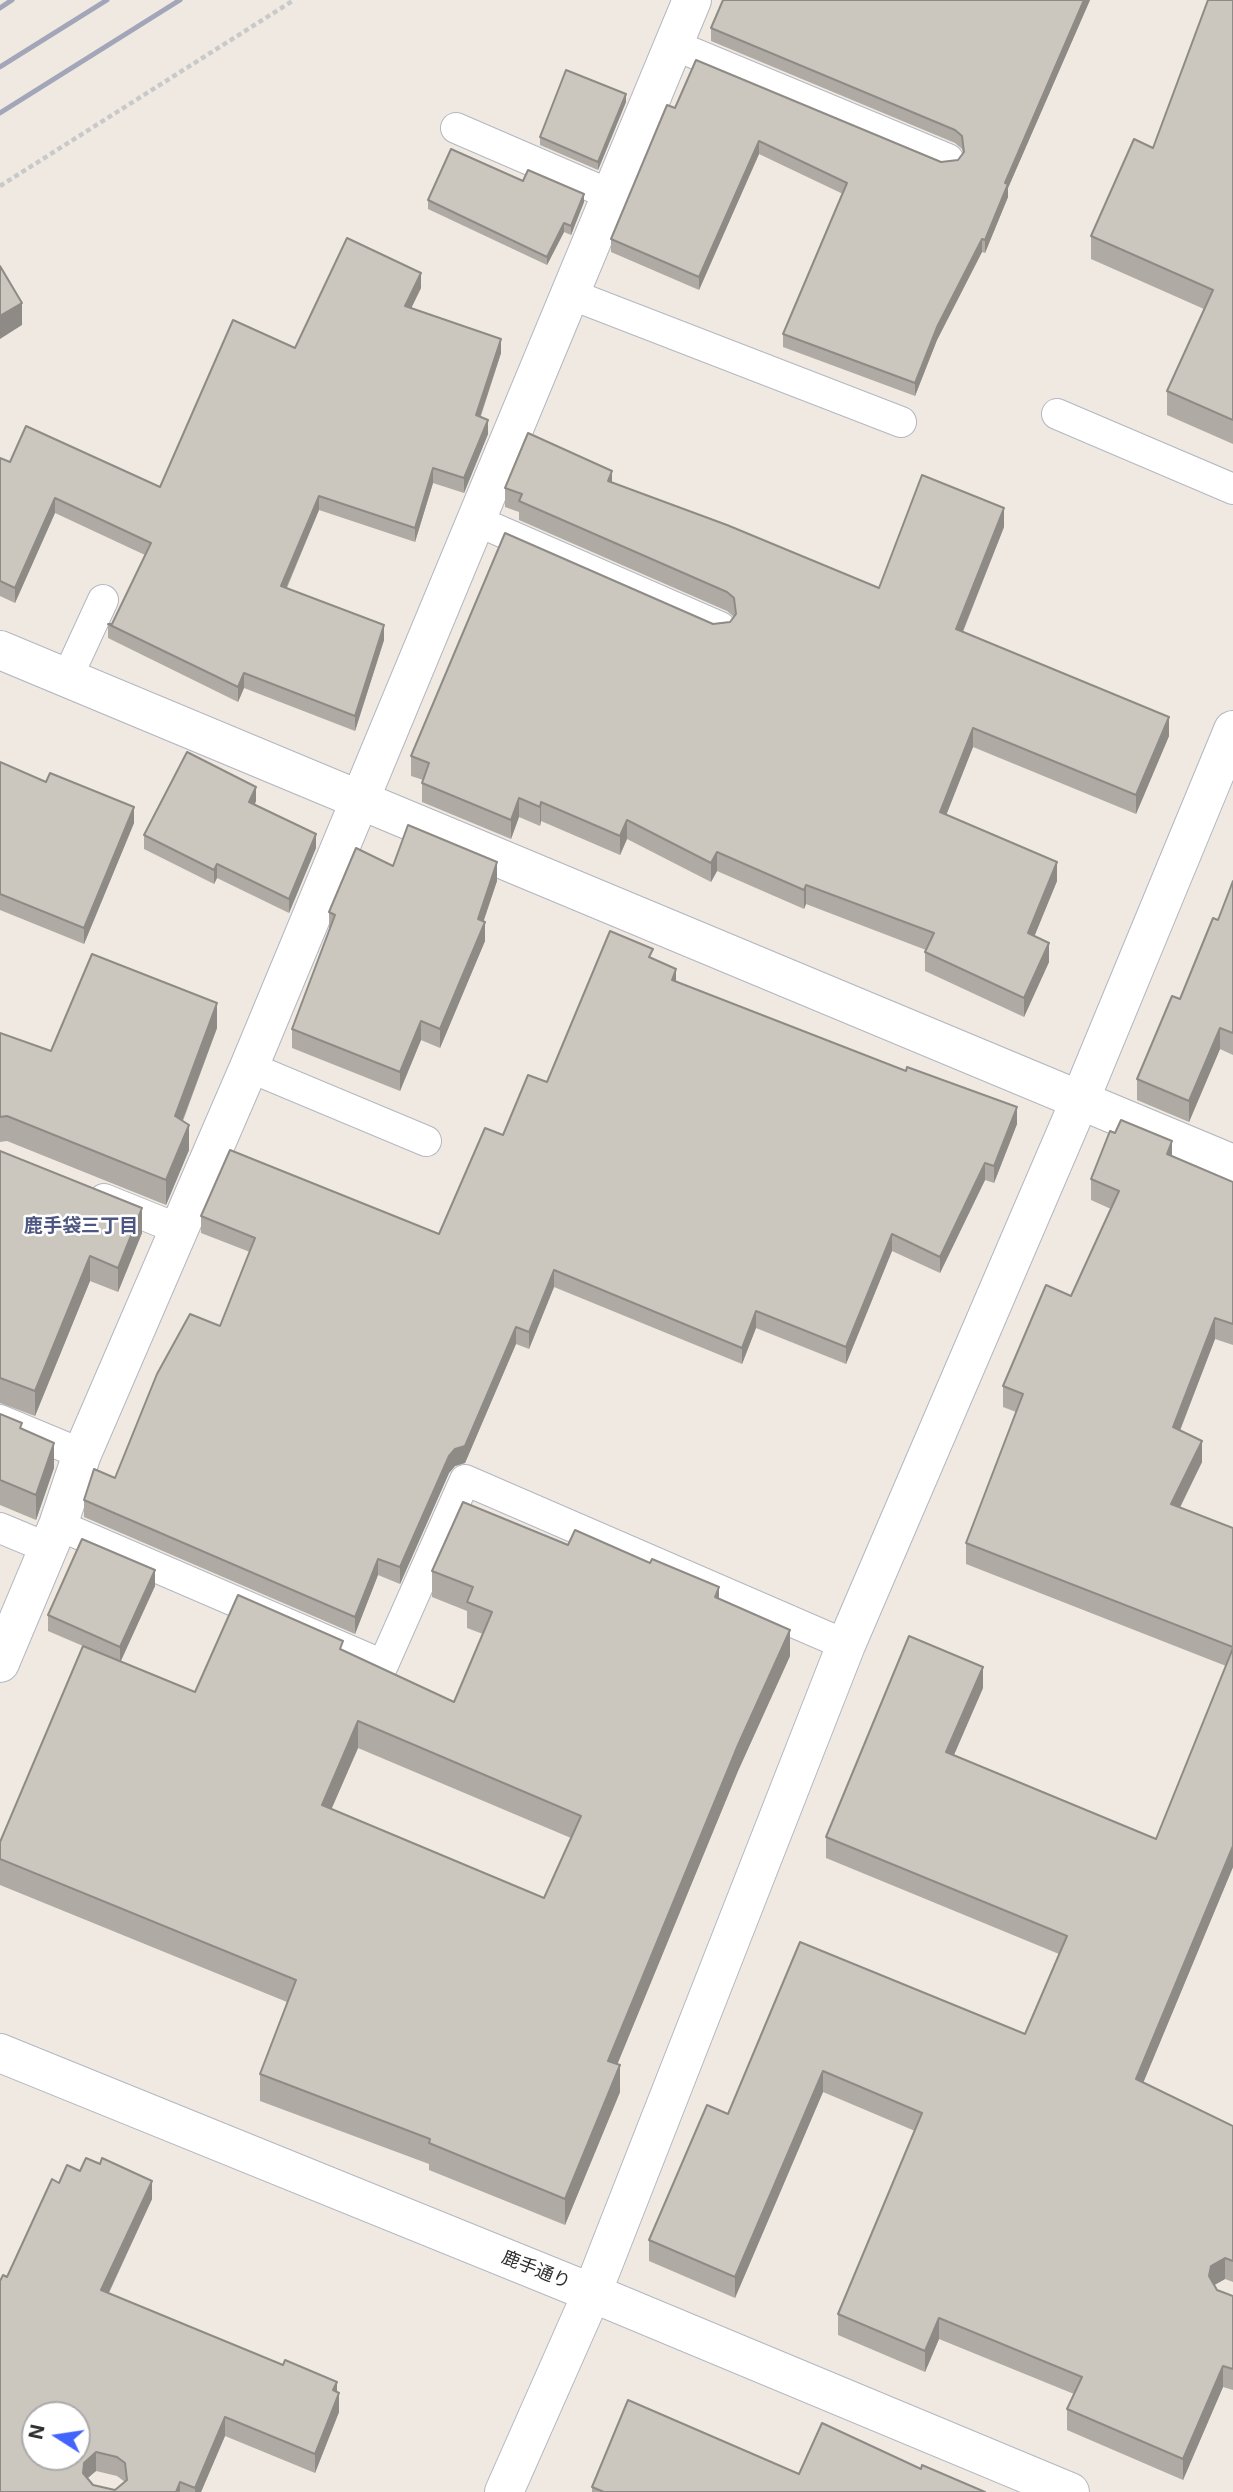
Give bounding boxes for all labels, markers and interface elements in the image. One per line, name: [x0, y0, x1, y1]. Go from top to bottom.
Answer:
district label: 鹿手袋三丁目: [24, 1215, 138, 1237]
street label: 鹿手通り: [499, 2247, 573, 2293]
north arrow: [21, 2401, 91, 2471]
text: N: [24, 2422, 50, 2441]

